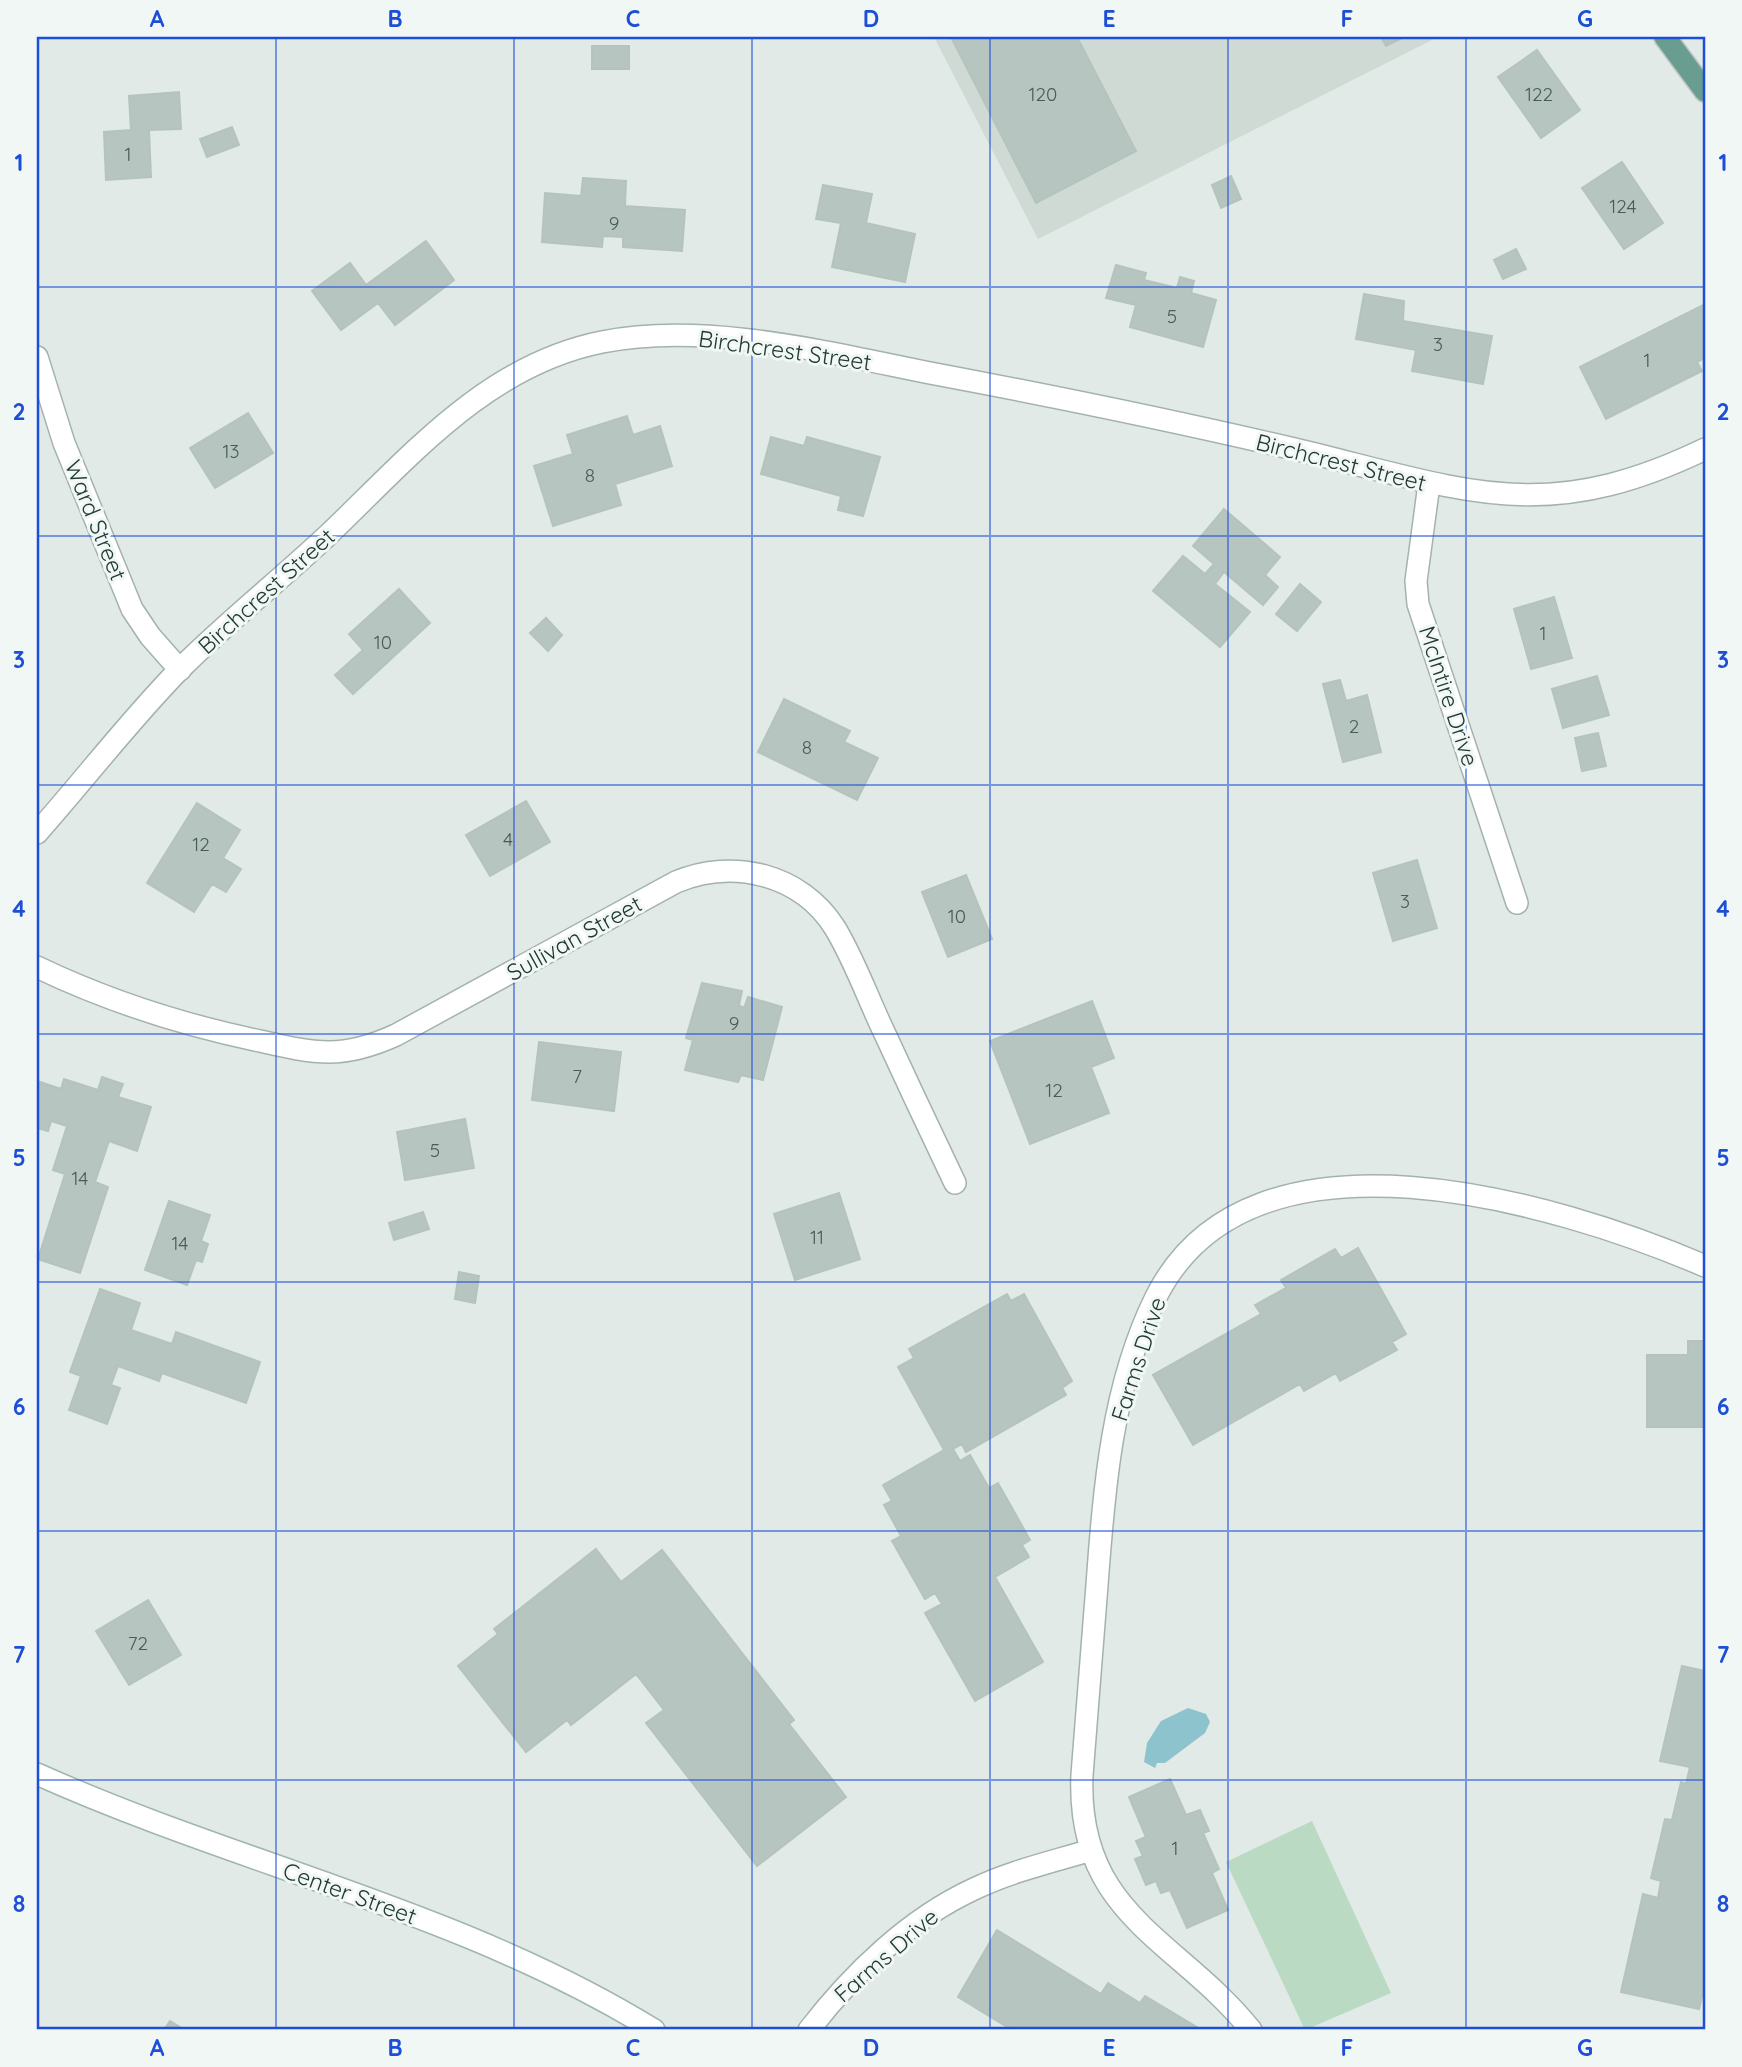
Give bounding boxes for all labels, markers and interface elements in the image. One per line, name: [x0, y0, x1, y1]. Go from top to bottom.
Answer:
text: A: [150, 4, 165, 33]
text: B: [387, 4, 403, 33]
text: C: [626, 4, 640, 33]
text: D: [863, 4, 879, 33]
text: E: [1102, 4, 1116, 33]
text: F: [1341, 4, 1353, 33]
text: G: [1577, 4, 1593, 33]
house number: 120: [1029, 82, 1057, 106]
house number: 122: [1525, 82, 1553, 106]
house number: 1: [124, 142, 132, 166]
text: 1: [15, 148, 23, 177]
text: 1: [1719, 148, 1727, 177]
house number: 124: [1609, 194, 1637, 218]
house number: 9: [609, 211, 619, 235]
house number: 5: [1167, 304, 1177, 328]
street label: Birchcrest Street: [697, 324, 873, 377]
house number: 3: [1433, 332, 1443, 356]
house number: 1: [1643, 348, 1651, 372]
text: 2: [12, 397, 26, 426]
text: 2: [1716, 397, 1730, 426]
street label: Birchcrest Street: [1253, 427, 1429, 497]
house number: 13: [223, 439, 240, 463]
street label: Ward Street: [59, 456, 133, 585]
house number: 8: [585, 463, 595, 487]
street label: Birchcrest Street: [192, 522, 341, 660]
house number: 1: [1539, 621, 1547, 645]
street label: McIntire Drive: [1413, 622, 1485, 770]
house number: 10: [374, 630, 392, 654]
text: 3: [13, 645, 25, 674]
text: 3: [1717, 645, 1729, 674]
house number: 2: [1349, 714, 1359, 738]
house number: 8: [802, 735, 812, 759]
house number: 4: [503, 827, 513, 851]
house number: 12: [192, 832, 210, 856]
street label: Sullivan Street: [501, 889, 647, 987]
house number: 3: [1400, 889, 1410, 913]
text: 4: [12, 894, 26, 923]
text: 4: [1716, 894, 1730, 923]
house number: 10: [948, 904, 966, 928]
house number: 9: [729, 1011, 739, 1035]
house number: 7: [572, 1064, 582, 1088]
house number: 12: [1045, 1078, 1063, 1102]
house number: 5: [430, 1138, 440, 1162]
text: 5: [12, 1143, 26, 1172]
text: 5: [1716, 1143, 1730, 1172]
house number: 14: [72, 1166, 88, 1190]
house number: 11: [810, 1225, 824, 1249]
house number: 14: [172, 1231, 188, 1255]
street label: Farms Drive: [1104, 1293, 1172, 1425]
text: 6: [13, 1392, 25, 1421]
text: 6: [1717, 1392, 1729, 1421]
house number: 72: [128, 1631, 148, 1655]
text: 7: [13, 1640, 26, 1669]
text: 7: [1717, 1640, 1730, 1669]
house number: 1: [1171, 1836, 1179, 1860]
street label: Center Street: [279, 1855, 421, 1931]
text: 8: [13, 1889, 25, 1918]
text: 8: [1717, 1889, 1729, 1918]
street label: Farms Drive: [828, 1902, 944, 2008]
text: A: [150, 2033, 165, 2062]
text: B: [387, 2033, 403, 2062]
text: C: [626, 2033, 640, 2062]
text: D: [863, 2033, 879, 2062]
text: E: [1102, 2033, 1116, 2062]
text: F: [1341, 2033, 1353, 2062]
text: G: [1577, 2033, 1593, 2062]

